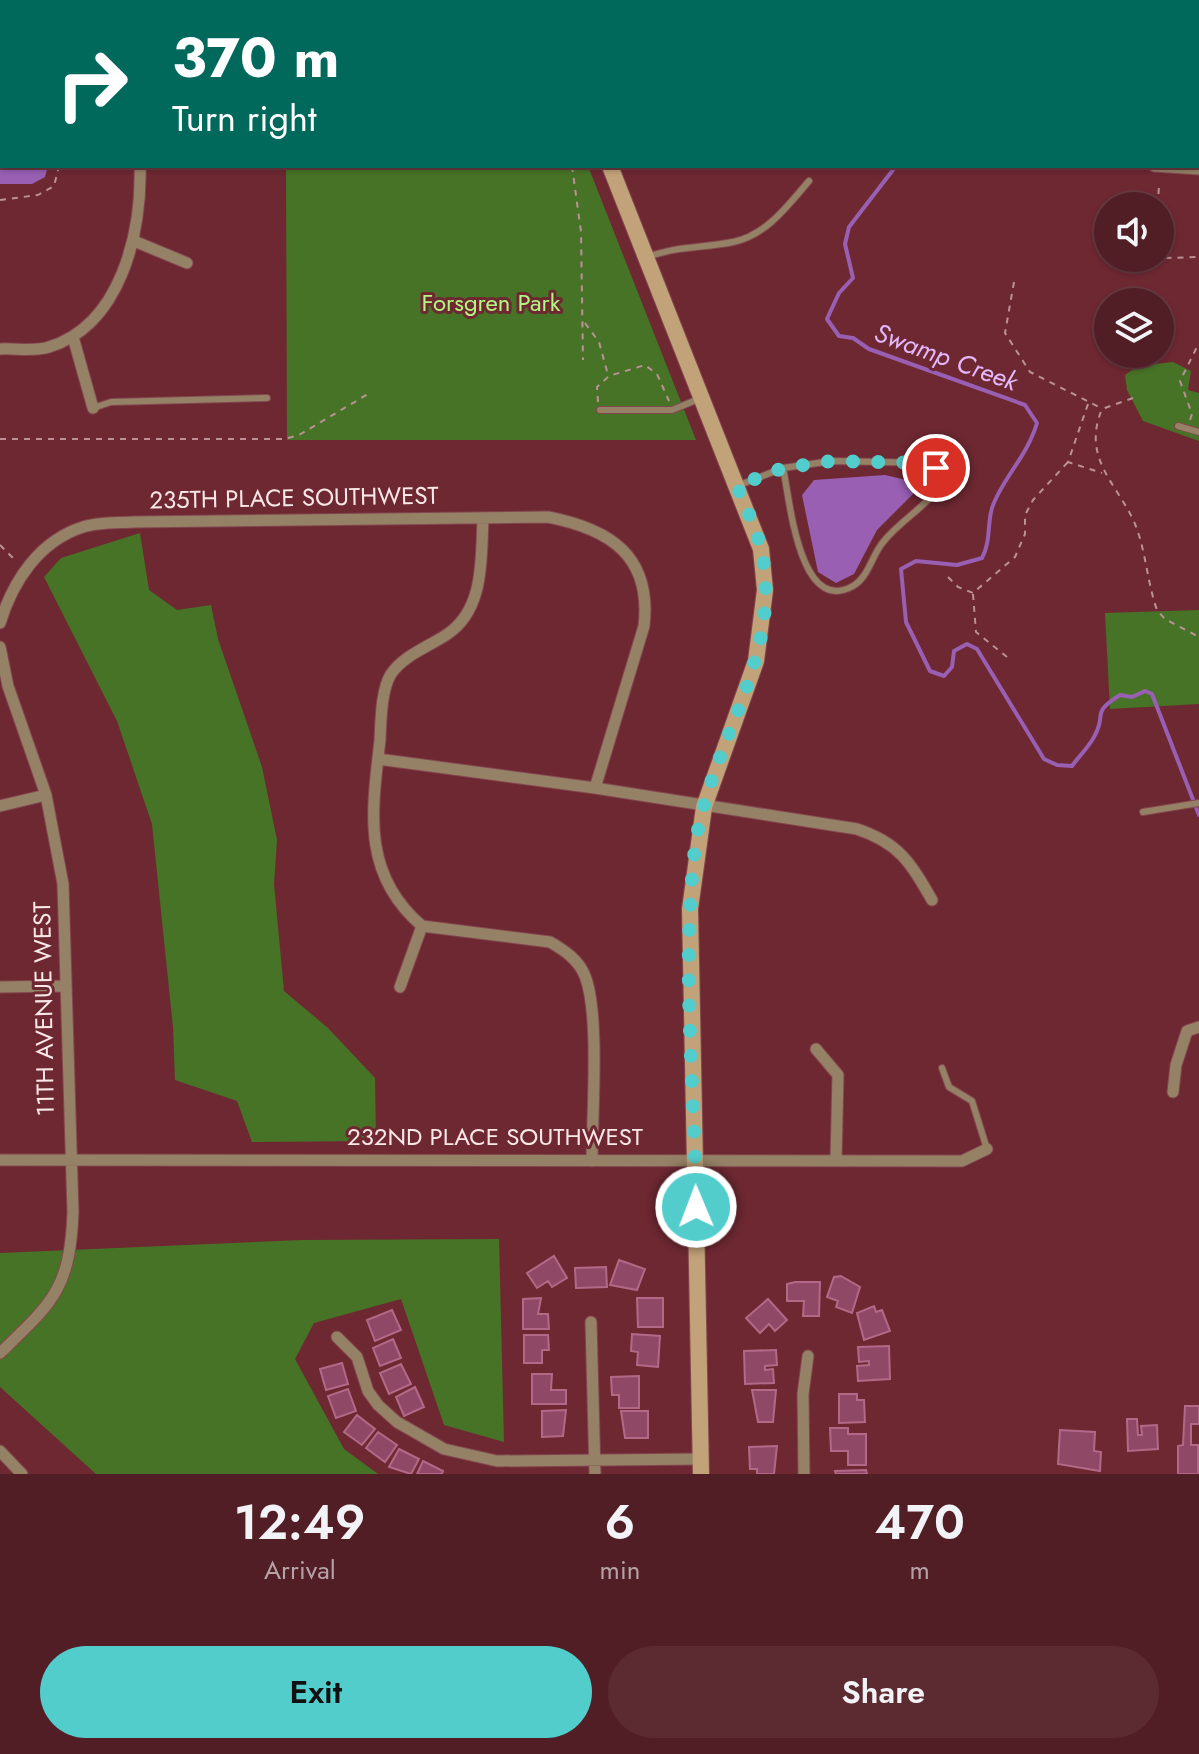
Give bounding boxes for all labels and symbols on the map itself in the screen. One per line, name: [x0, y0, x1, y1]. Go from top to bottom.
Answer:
park label: Forsgren Park: [422, 285, 561, 320]
water label: Swamp Creek: [869, 314, 1025, 401]
pin: [902, 434, 970, 502]
street label: 235TH PLACE SOUTHWEST: [149, 477, 439, 518]
street label: 11TH AVENUE WEST: [24, 901, 63, 1117]
street label: 232ND PLACE SOUTHWEST: [347, 1119, 643, 1154]
position arrow: [654, 1165, 738, 1249]

